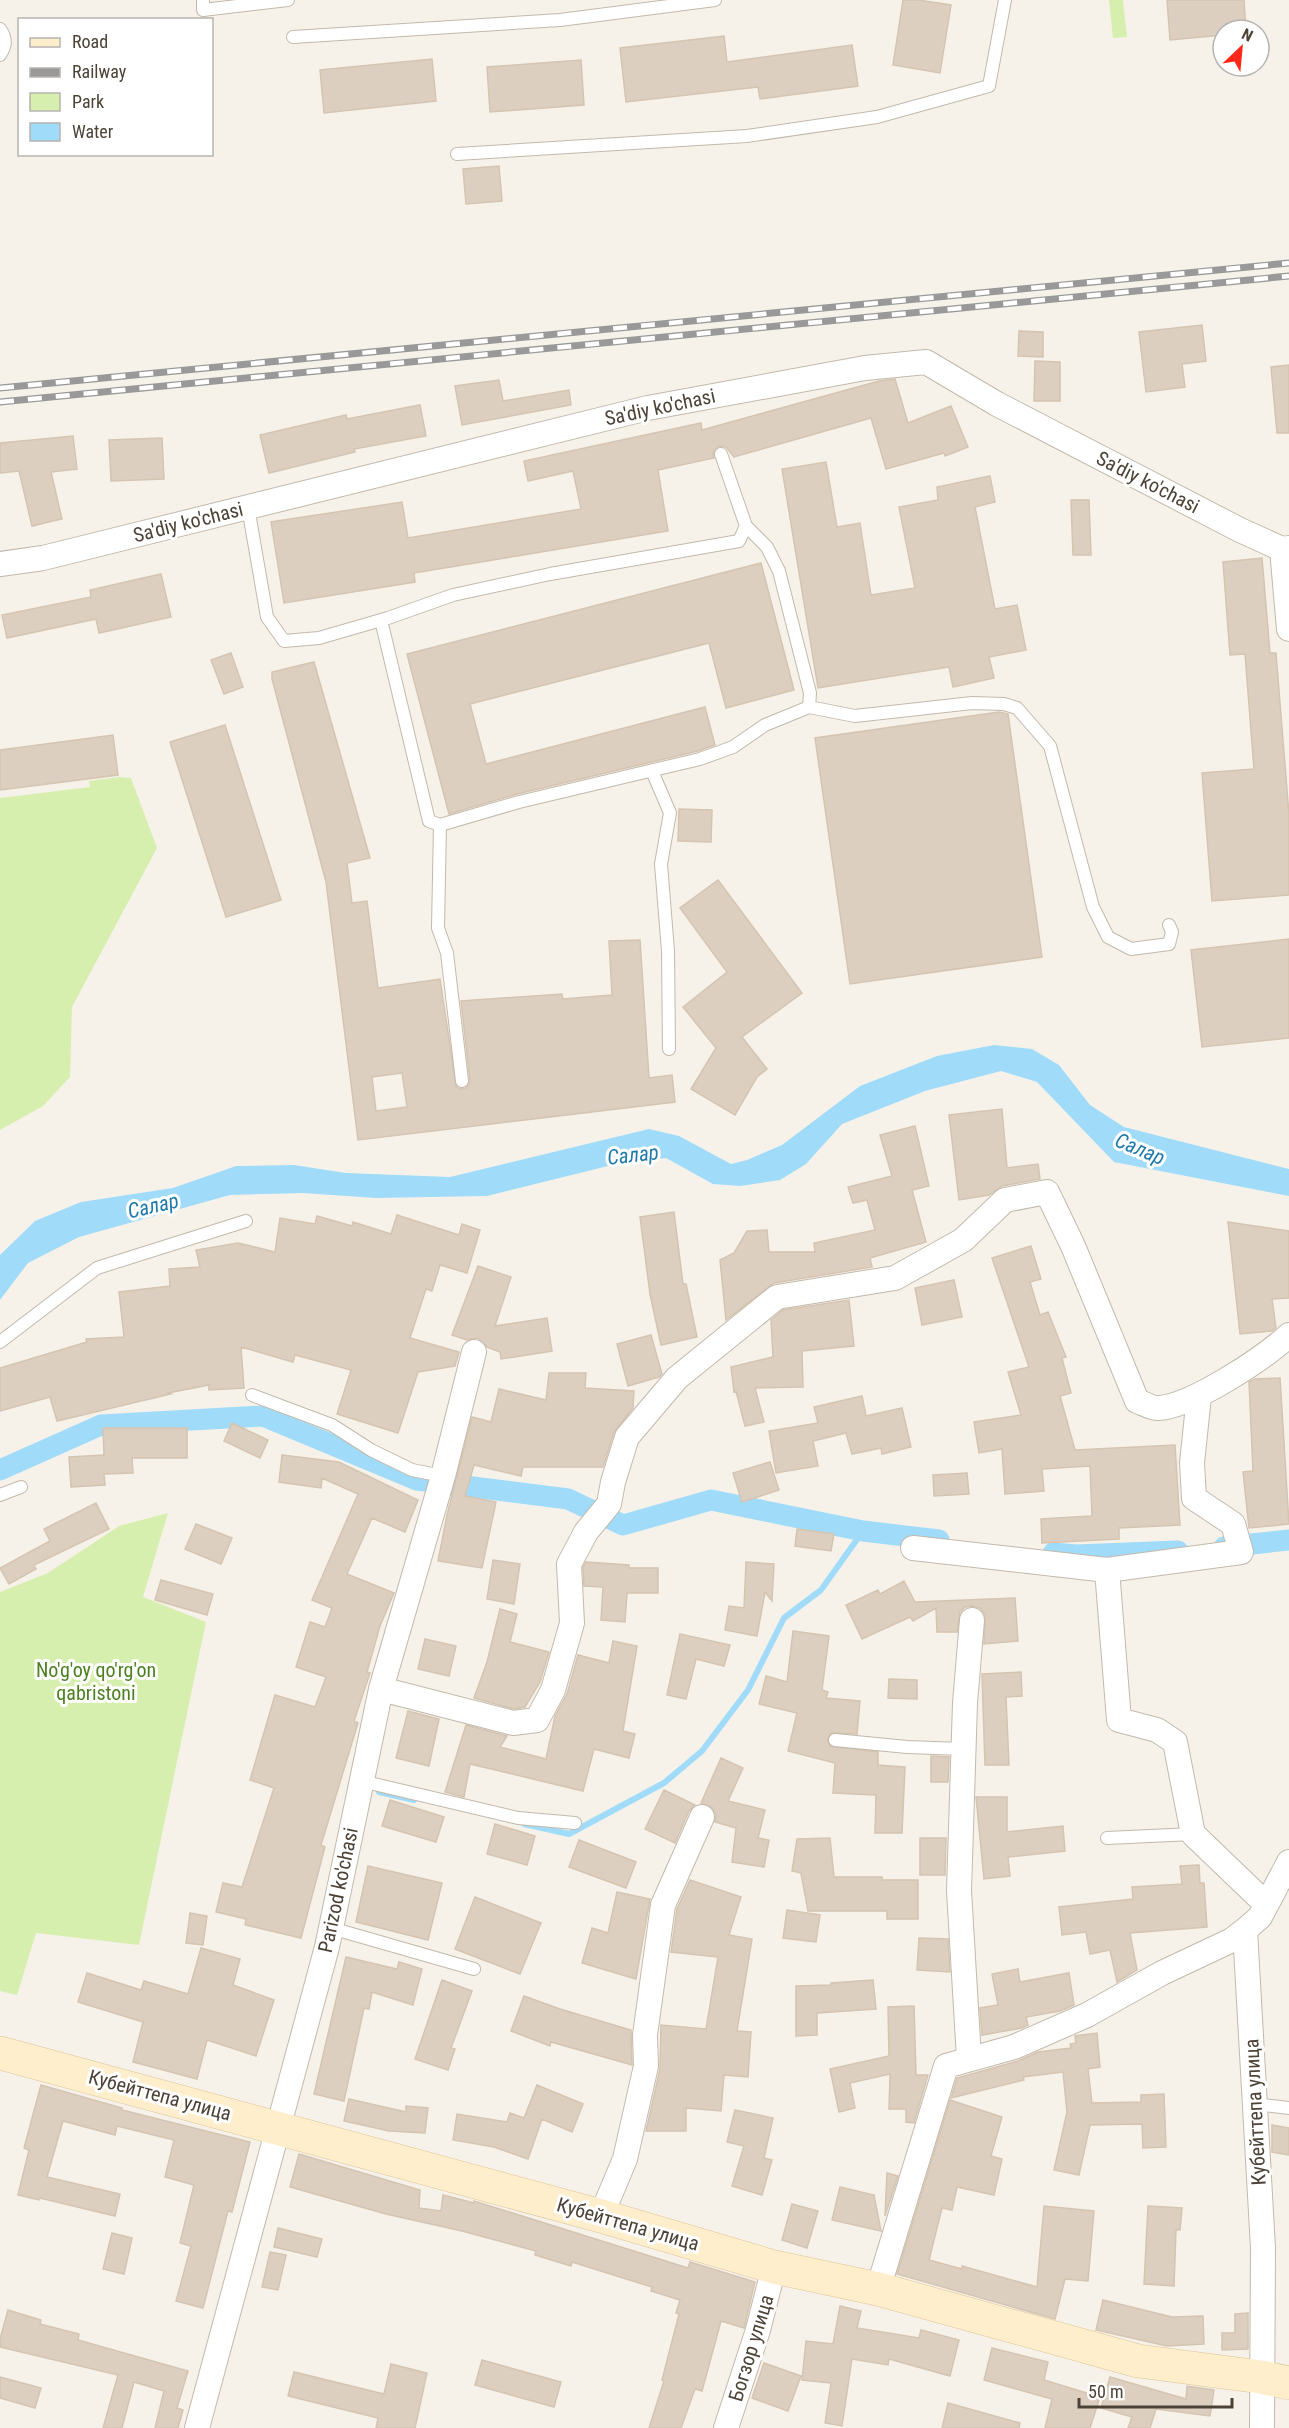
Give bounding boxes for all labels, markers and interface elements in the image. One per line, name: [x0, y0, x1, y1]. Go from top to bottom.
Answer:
legend: [18, 18, 213, 156]
north arrow: [1211, 18, 1271, 78]
text: N: [1239, 24, 1256, 46]
text: Road: [72, 31, 108, 52]
text: Railway: [72, 61, 127, 82]
text: Park: [72, 91, 104, 112]
text: Water: [72, 121, 114, 142]
street label: Sa'diy ko'chasi: [602, 384, 718, 430]
street label: Sa'diy ko'chasi: [1092, 446, 1204, 518]
street label: Sa'diy ko'chasi: [131, 497, 245, 547]
water label: Салар: [1112, 1128, 1168, 1170]
water label: Салар: [606, 1140, 660, 1170]
water label: Салар: [125, 1189, 181, 1223]
park label: No'g'oy qo'rg'on qabristoni: [36, 1658, 156, 1705]
street label: Parizod ko'chasi: [313, 1825, 363, 1955]
street label: Кубейттепа улица: [1239, 2038, 1271, 2186]
street label: Кубейттепа улица: [86, 2064, 234, 2126]
street label: Кубейттепа улица: [554, 2192, 702, 2256]
street label: Богзор улица: [723, 2292, 779, 2404]
scale bar: [1079, 2371, 1232, 2409]
text: 50 m: [1088, 2381, 1123, 2402]

